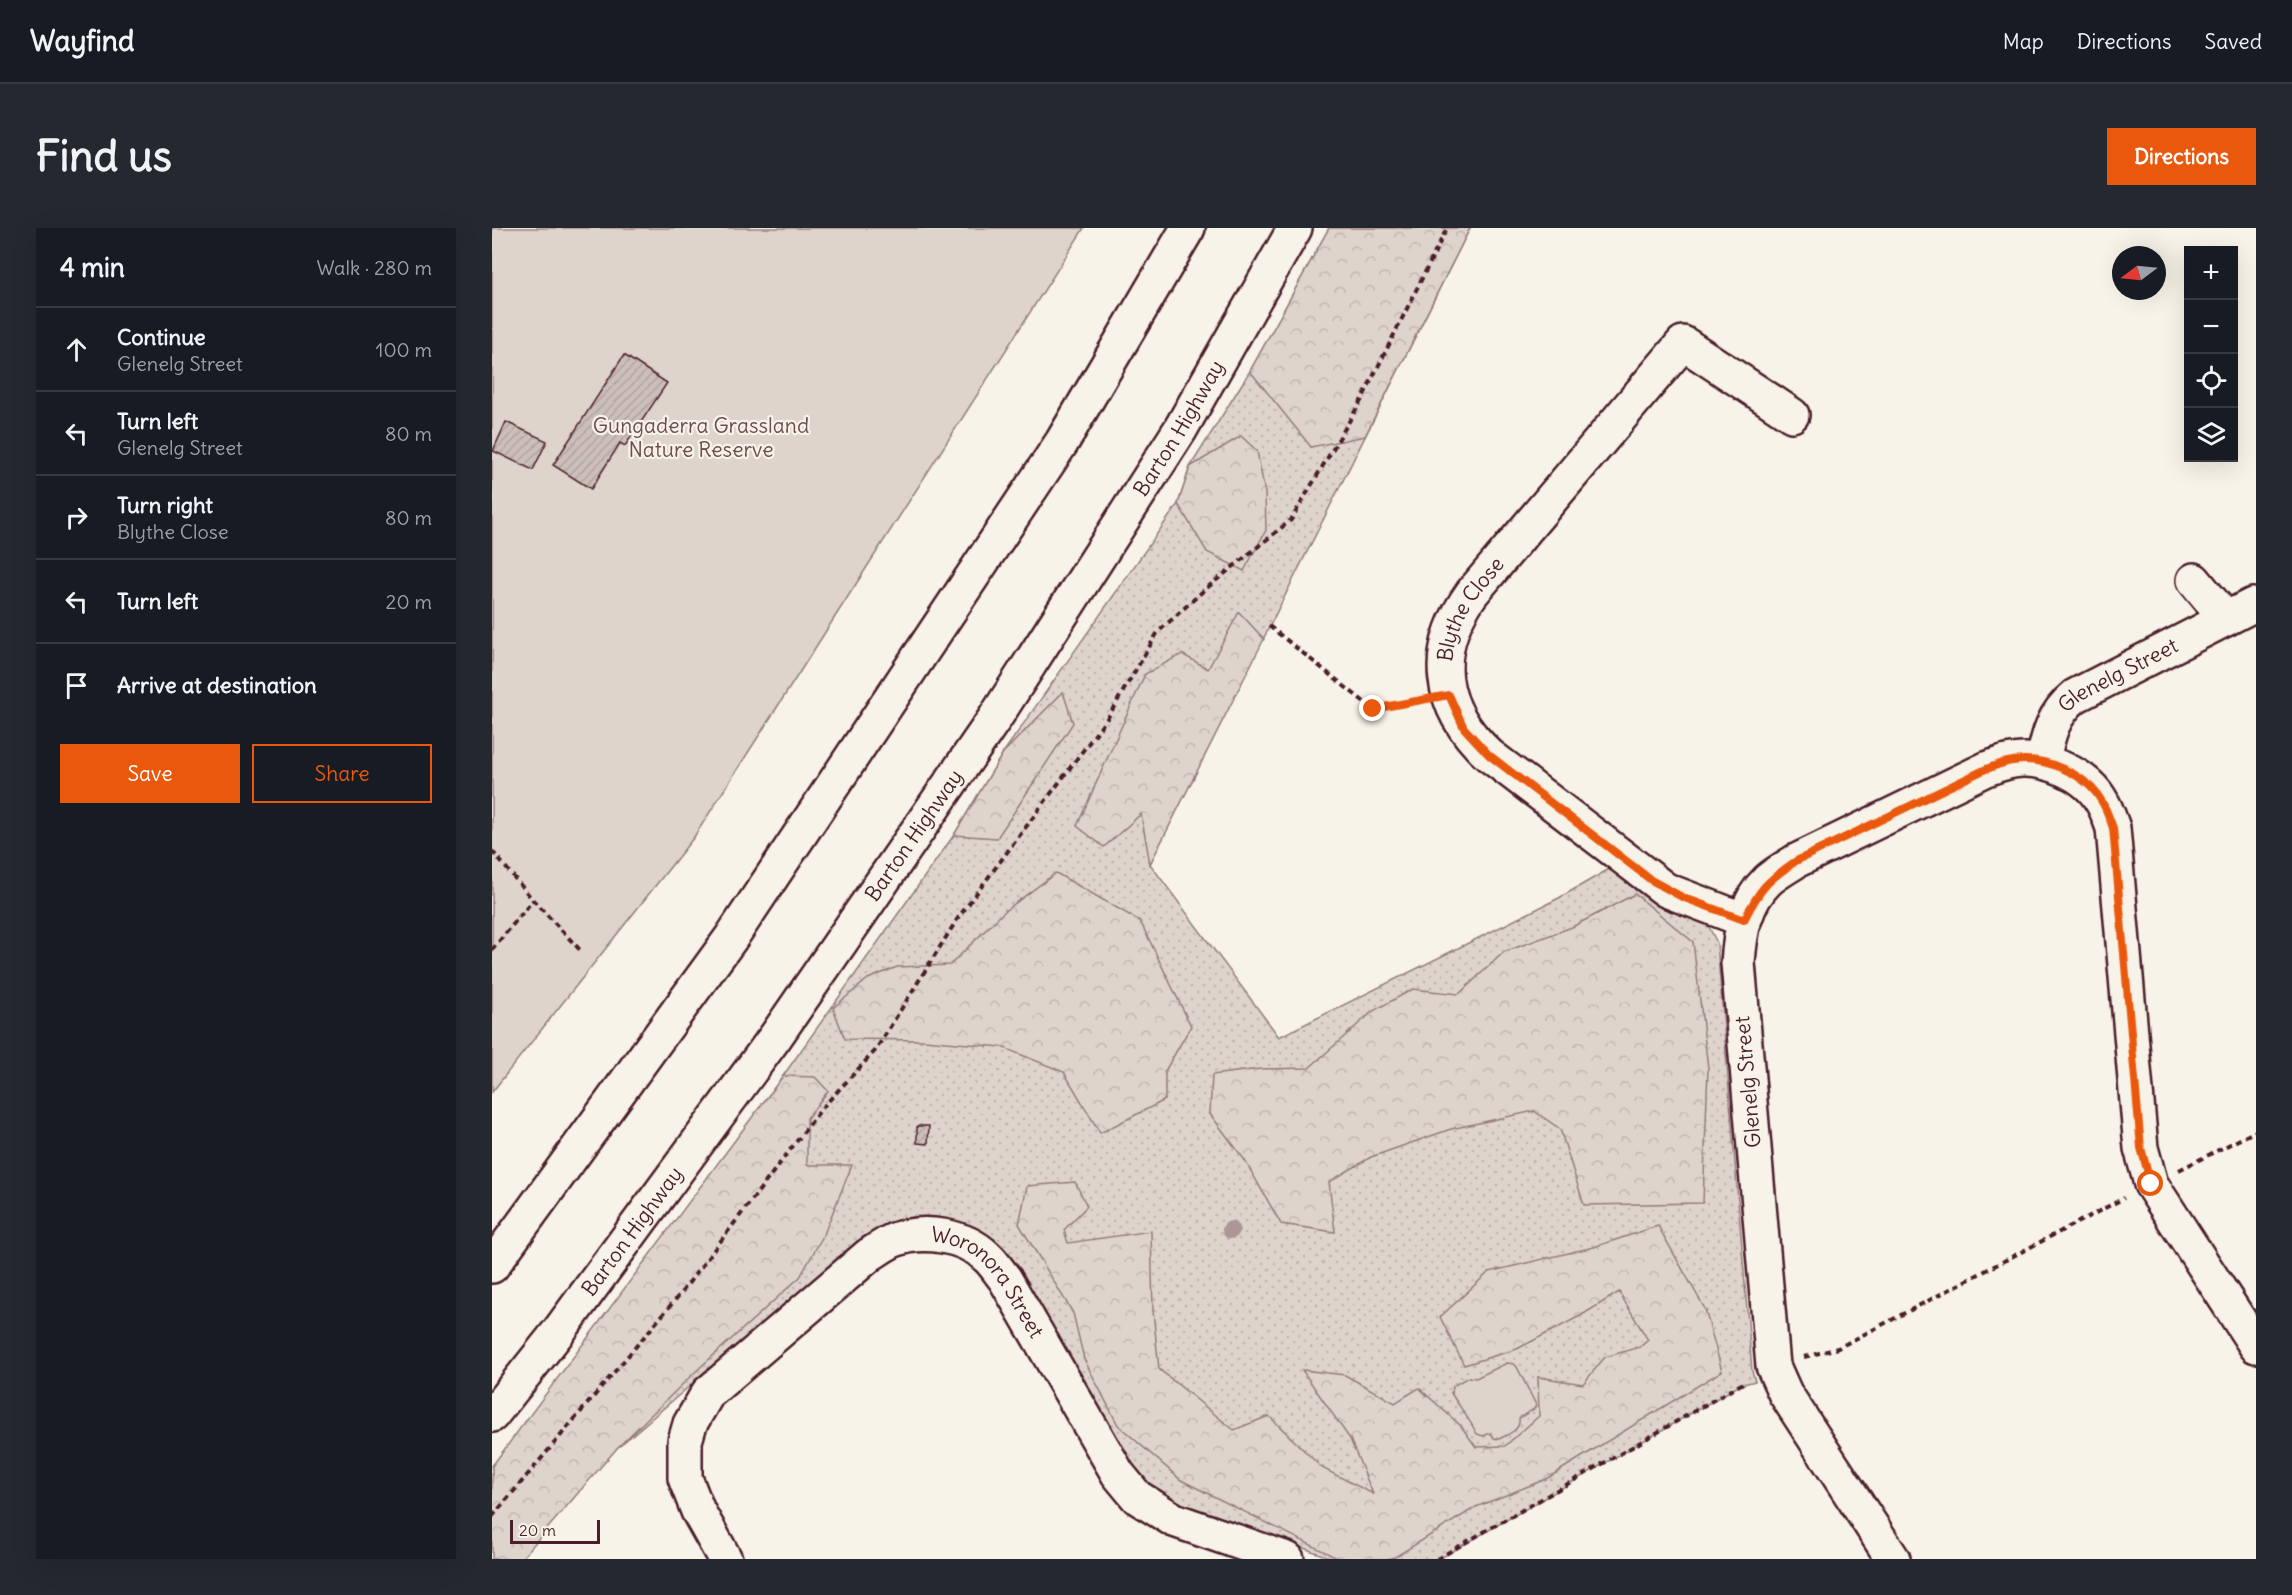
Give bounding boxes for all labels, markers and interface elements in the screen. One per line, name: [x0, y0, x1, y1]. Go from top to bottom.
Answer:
text: Wayfind: [30, 23, 134, 59]
text: Map: [2003, 28, 2044, 55]
text: Directions: [2077, 28, 2171, 55]
text: Saved: [2204, 28, 2262, 55]
button: Directions: [2107, 128, 2256, 185]
text: Find us: [36, 130, 172, 182]
north arrow: [2112, 246, 2166, 300]
map controls: [2184, 246, 2238, 462]
button: +: [2184, 246, 2238, 300]
text: 4 min: [60, 251, 125, 284]
text: Walk · 280 m: [316, 255, 432, 280]
button: −: [2184, 300, 2238, 354]
text: Continue: [117, 323, 206, 351]
icon: ahead: [60, 333, 93, 366]
text: 100 m: [375, 337, 432, 362]
text: Glenelg Street: [117, 351, 243, 376]
button: locate: [2184, 354, 2238, 408]
street label: Barton Highway: [1127, 355, 1230, 501]
text: Turn left: [117, 407, 198, 435]
button: layers: [2184, 408, 2238, 462]
park label: Gungaderra Grassland Nature Reserve: [593, 412, 809, 463]
icon: left: [60, 417, 93, 450]
text: 80 m: [385, 421, 432, 446]
text: Glenelg Street: [117, 435, 243, 460]
text: Turn right: [117, 491, 213, 519]
icon: right: [60, 501, 93, 534]
text: 80 m: [385, 505, 432, 530]
text: Blythe Close: [117, 519, 229, 544]
street label: Blythe Close: [1431, 551, 1510, 663]
icon: left: [60, 585, 93, 618]
text: Turn left: [117, 587, 198, 615]
text: 20 m: [386, 589, 432, 614]
street label: Glenelg Street: [2052, 632, 2182, 718]
icon: arrive: [60, 669, 93, 702]
text: Arrive at destination: [117, 671, 317, 699]
route end: [1359, 695, 1385, 721]
button: Save: [60, 744, 240, 803]
button: Share: [252, 744, 432, 803]
street label: Barton Highway: [859, 764, 968, 906]
street label: Glenelg Street: [1728, 1015, 1767, 1149]
street label: Barton Highway: [575, 1161, 688, 1301]
route start: [2137, 1170, 2163, 1196]
street label: Woronora Street: [929, 1221, 1050, 1343]
scale bar: [510, 1517, 600, 1544]
text: 20 m: [519, 1520, 556, 1540]

